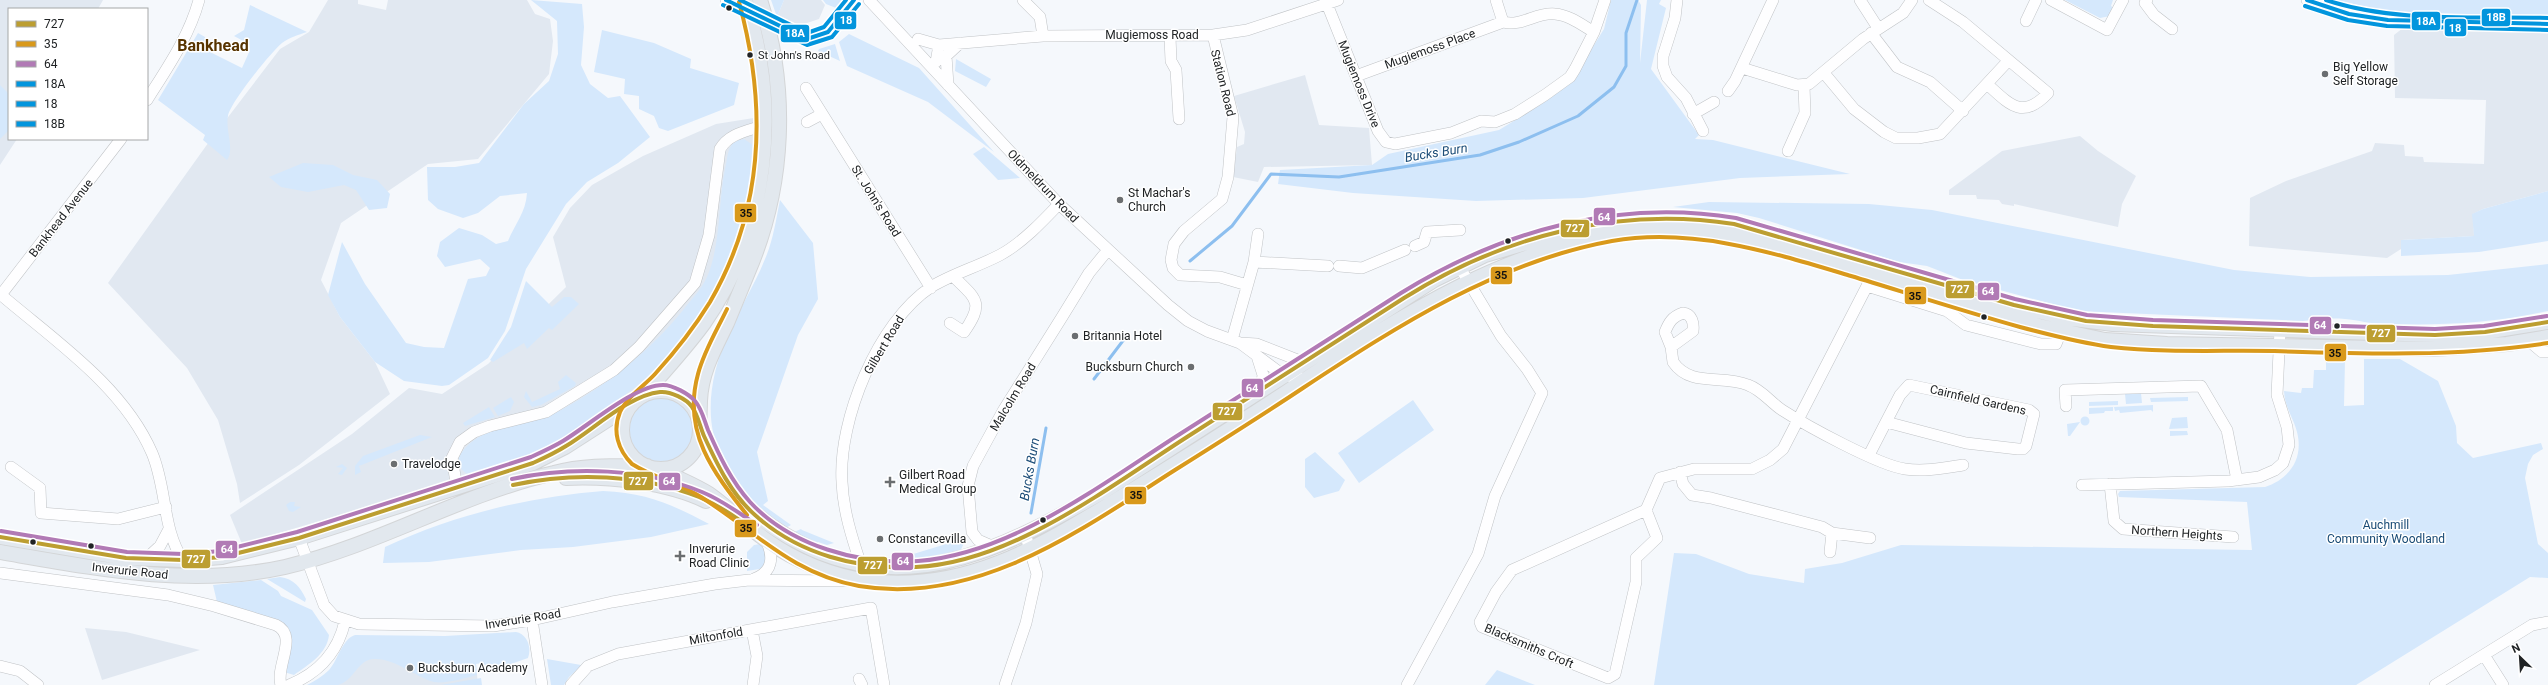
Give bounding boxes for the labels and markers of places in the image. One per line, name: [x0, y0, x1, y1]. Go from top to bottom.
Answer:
unlabelled marker: [724, 3, 734, 13]
place label: St John's Road: [758, 49, 830, 62]
marker: St John's Road: [745, 50, 755, 60]
place label: Big Yellow Self Storage: [2333, 60, 2398, 88]
marker: Big Yellow Self Storage: [2320, 69, 2330, 79]
place label: St Machar's Church: [1128, 186, 1190, 214]
marker: St Machar's Church: [1115, 195, 1125, 205]
unlabelled marker: [1503, 236, 1513, 246]
unlabelled marker: [1979, 312, 1989, 322]
unlabelled marker: [2332, 321, 2342, 331]
place label: Britannia Hotel: [1083, 329, 1162, 343]
marker: Britannia Hotel: [1070, 331, 1080, 341]
place label: Bucksburn Church: [1085, 360, 1183, 374]
marker: Bucksburn Church: [1186, 362, 1196, 372]
place label: Travelodge: [402, 457, 461, 471]
marker: Travelodge: [389, 459, 399, 469]
place label: Gilbert Road Medical Group: [899, 468, 977, 496]
marker: Gilbert Road Medical Group: [884, 476, 896, 488]
unlabelled marker: [1038, 515, 1048, 525]
place label: Constancevilla: [888, 532, 966, 546]
marker: Constancevilla: [875, 534, 885, 544]
unlabelled marker: [28, 537, 38, 547]
unlabelled marker: [86, 541, 96, 551]
place label: Inverurie Road Clinic: [689, 542, 749, 570]
marker: Inverurie Road Clinic: [674, 550, 686, 562]
place label: Bucksburn Academy: [418, 661, 528, 675]
marker: Bucksburn Academy: [405, 663, 415, 673]

